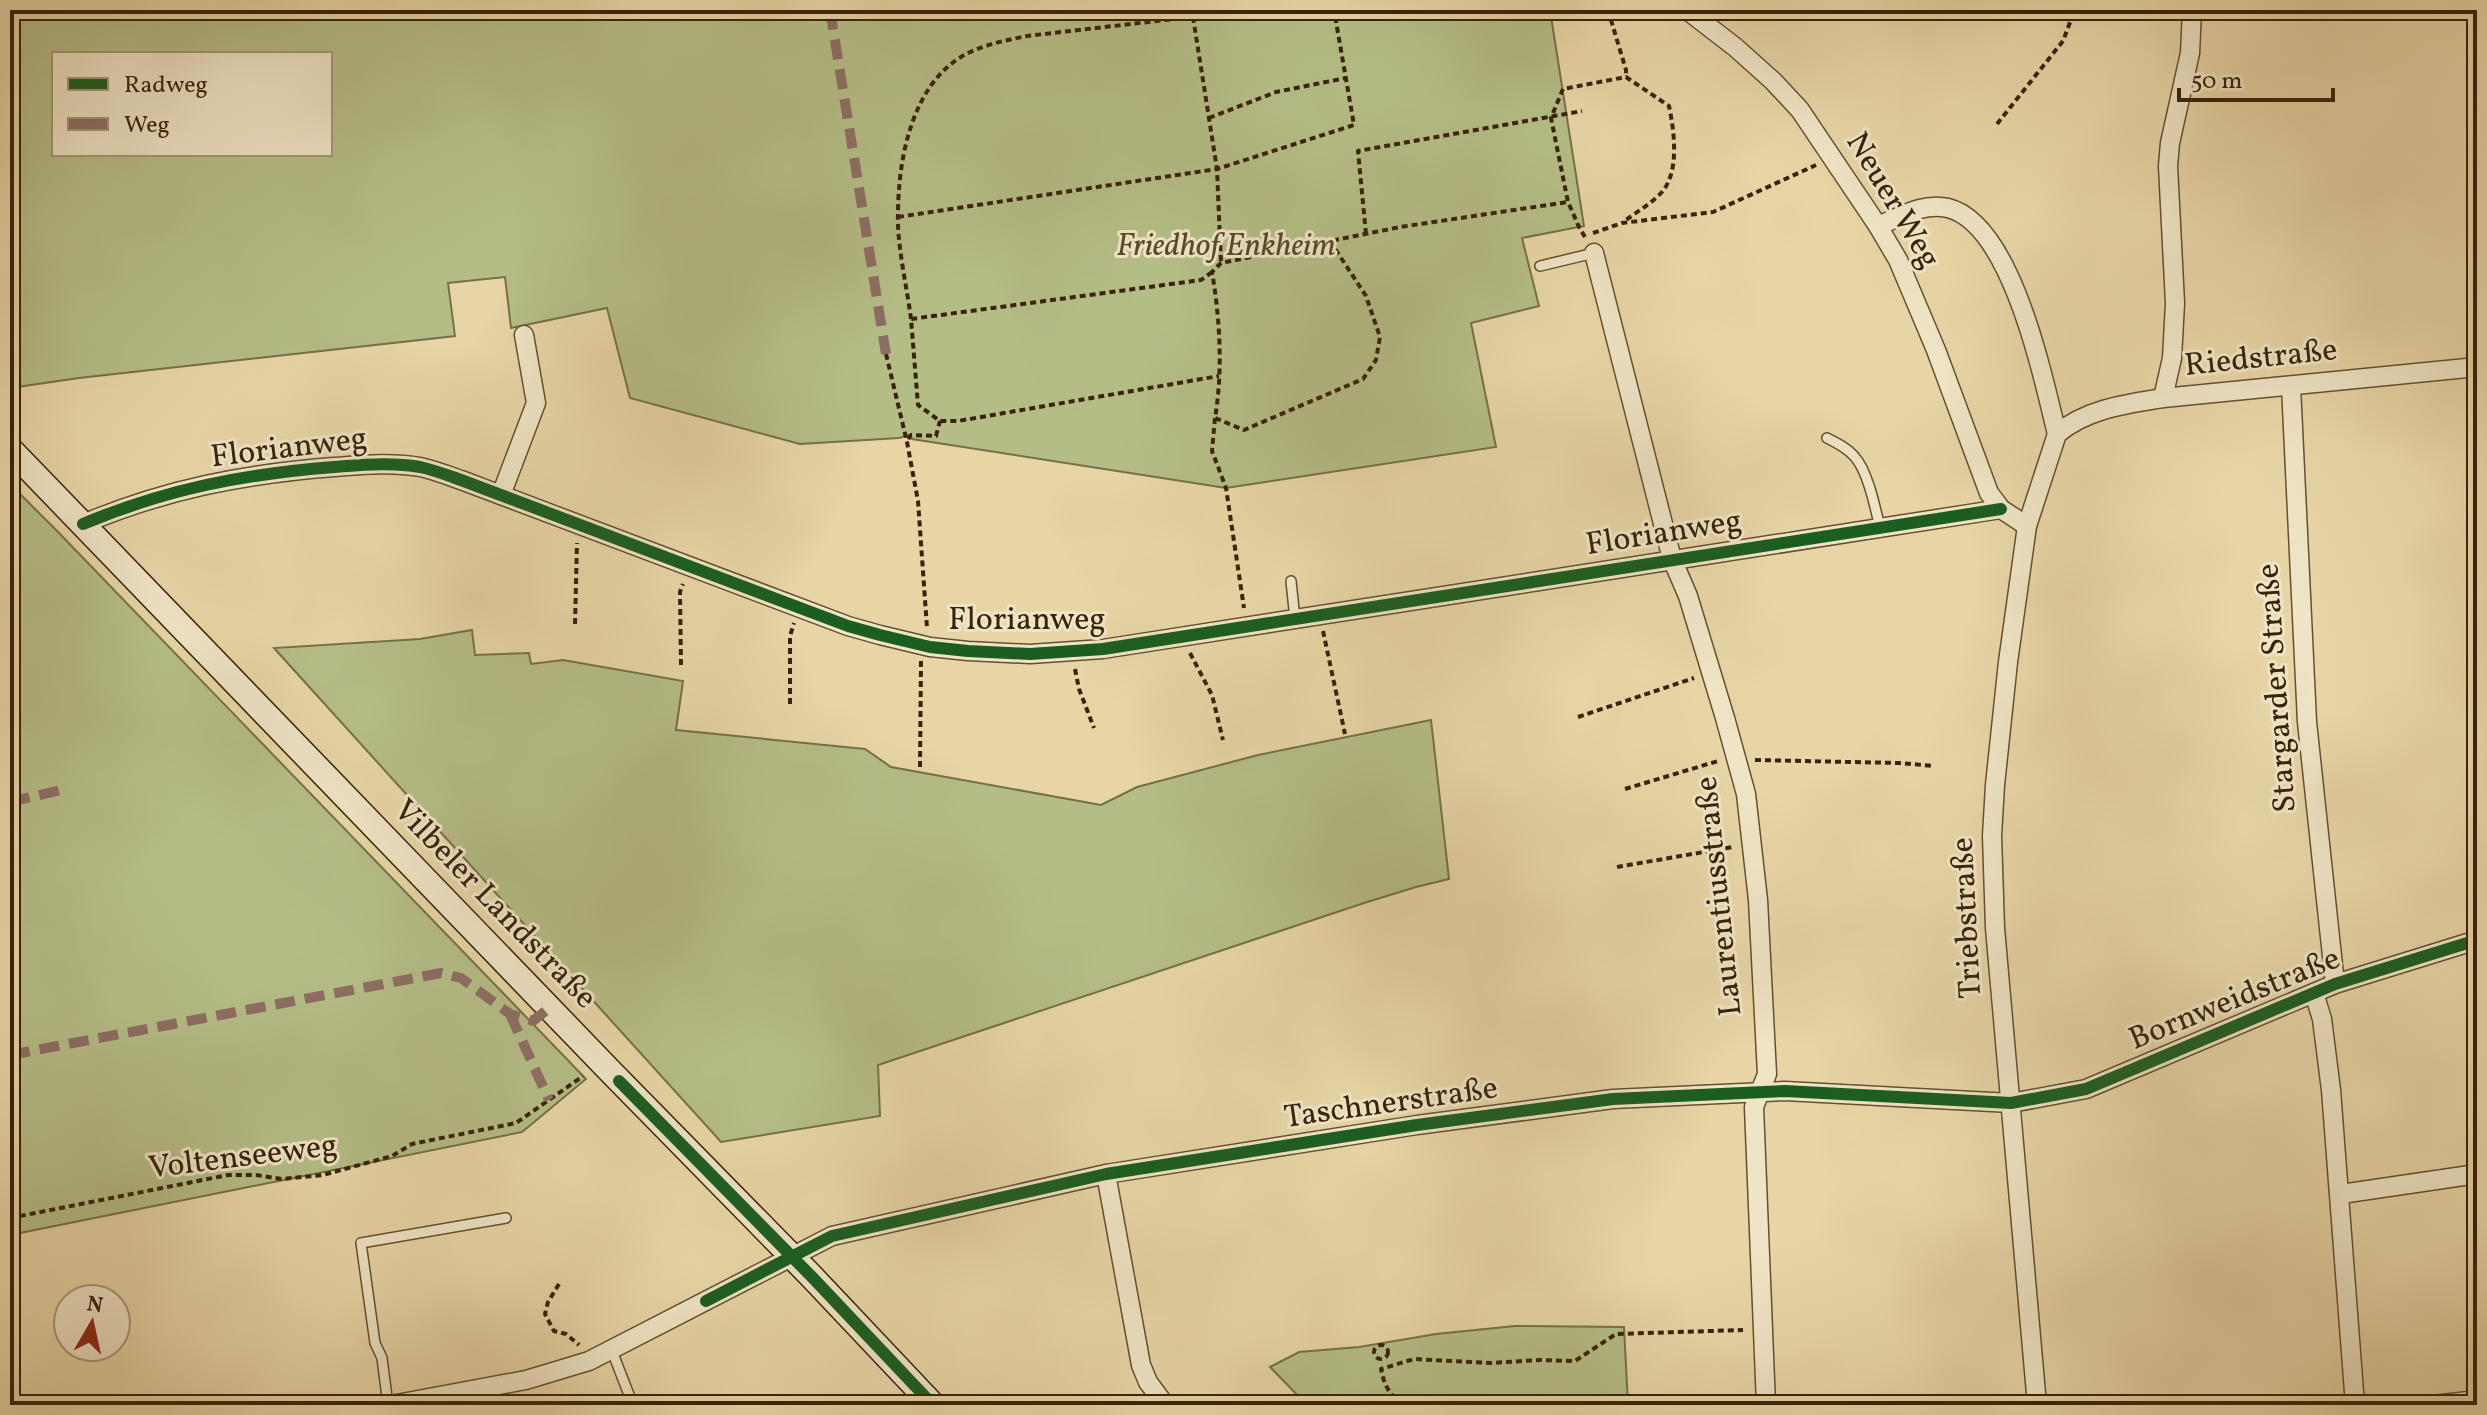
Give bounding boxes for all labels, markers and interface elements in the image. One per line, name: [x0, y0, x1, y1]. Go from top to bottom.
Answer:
legend: [52, 52, 332, 156]
scale bar: [2179, 52, 2333, 102]
text: 50 m: [2191, 65, 2243, 99]
text: Radweg: [124, 69, 208, 103]
text: Weg: [124, 109, 170, 143]
street label: Neuer Weg: [1834, 125, 1950, 277]
park label: Friedhof Enkheim: [1116, 225, 1336, 269]
street label: Riedstraße: [2182, 329, 2340, 389]
street label: Florianweg: [208, 418, 370, 480]
street label: Florianweg: [1583, 500, 1745, 568]
street label: Stargarder Straße: [2247, 562, 2309, 814]
street label: Florianweg: [948, 599, 1106, 643]
street label: Laurentiusstraße: [1686, 774, 1754, 1018]
street label: Vilbeler Landstraße: [382, 790, 606, 1020]
street label: Triebstraße: [1942, 836, 1994, 1000]
street label: Bornweidstraße: [2123, 938, 2347, 1062]
street label: Taschnerstraße: [1281, 1067, 1501, 1141]
street label: Voltenseeweg: [146, 1125, 340, 1191]
north arrow: [52, 1283, 132, 1363]
text: N: [84, 1289, 105, 1322]

